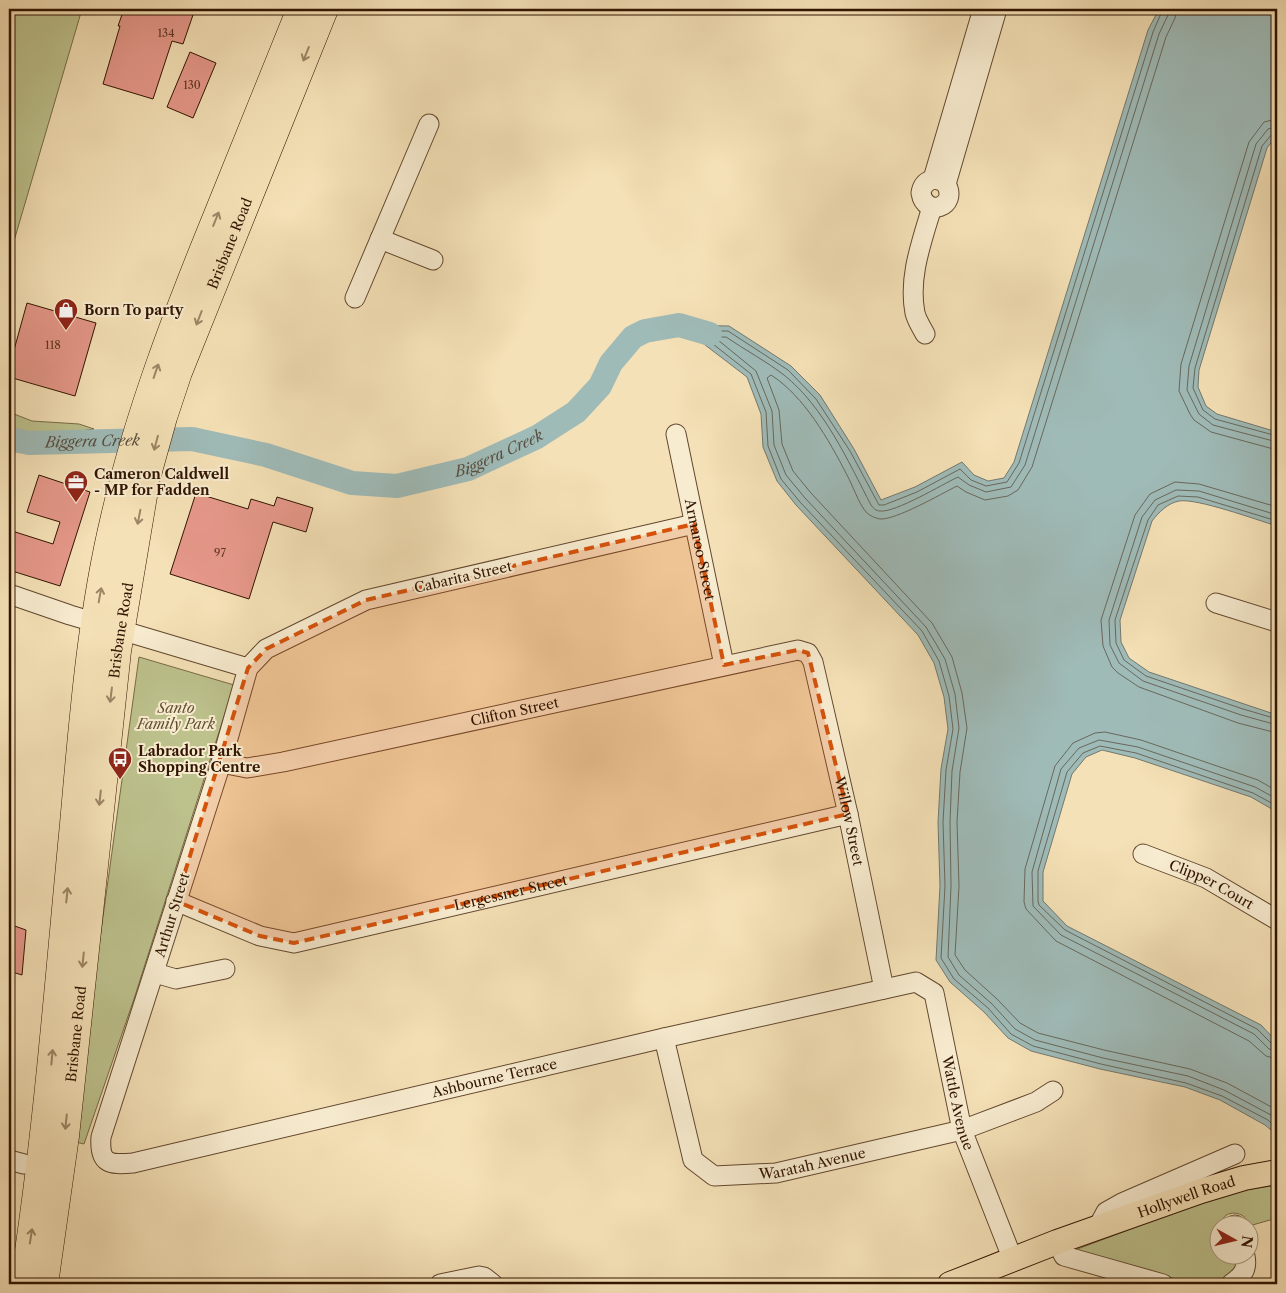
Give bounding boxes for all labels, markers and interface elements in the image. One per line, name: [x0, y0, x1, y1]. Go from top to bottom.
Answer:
house number: 134: [157, 26, 175, 40]
one-way arrow: [300, 46, 310, 61]
house number: 130: [183, 78, 201, 92]
street label: Brisbane Road: [203, 195, 256, 292]
one-way arrow: [212, 212, 221, 227]
shop icon: Born To party: [53, 297, 79, 331]
place label: Born To party: [84, 301, 184, 319]
one-way arrow: [194, 310, 203, 325]
house number: 118: [45, 338, 61, 352]
one-way arrow: [152, 363, 162, 379]
water label: Biggera Creek: [452, 425, 547, 481]
water label: Biggera Creek: [44, 430, 140, 452]
one-way arrow: [150, 435, 160, 451]
place label: Cameron Caldwell - MP for Fadden: [94, 465, 229, 499]
office icon: Cameron Caldwell - MP for Fadden: [63, 469, 89, 503]
street label: Armaroo Street: [681, 496, 719, 602]
one-way arrow: [133, 509, 143, 525]
house number: 97: [214, 546, 227, 560]
street label: Cabarita Street: [412, 557, 514, 597]
street label: Brisbane Road: [105, 581, 137, 679]
one-way arrow: [96, 587, 106, 603]
one-way arrow: [106, 687, 116, 703]
street label: Clifton Street: [469, 693, 560, 730]
park label: Santo Family Park: [136, 699, 216, 733]
place label: Labrador Park Shopping Centre: [138, 742, 260, 776]
bus stop icon: Labrador Park Shopping Centre: [107, 746, 133, 780]
street label: Willow Street: [830, 774, 867, 867]
one-way arrow: [95, 790, 105, 806]
street label: Clipper Court: [1167, 856, 1257, 913]
street label: Arthur Street: [150, 870, 193, 960]
street label: Lergessner Street: [452, 871, 569, 914]
one-way arrow: [62, 888, 72, 904]
one-way arrow: [78, 952, 88, 968]
street label: Brisbane Road: [62, 984, 90, 1083]
one-way arrow: [47, 1050, 56, 1066]
street label: Wattle Avenue: [938, 1053, 978, 1153]
street label: Ashbourne Terrace: [429, 1054, 559, 1102]
one-way arrow: [62, 1113, 71, 1129]
street label: Waratah Avenue: [757, 1144, 867, 1183]
street label: Hollywell Road: [1135, 1172, 1238, 1222]
north arrow: [1208, 1216, 1258, 1266]
one-way arrow: [26, 1228, 36, 1244]
text: N: [1237, 1235, 1257, 1249]

